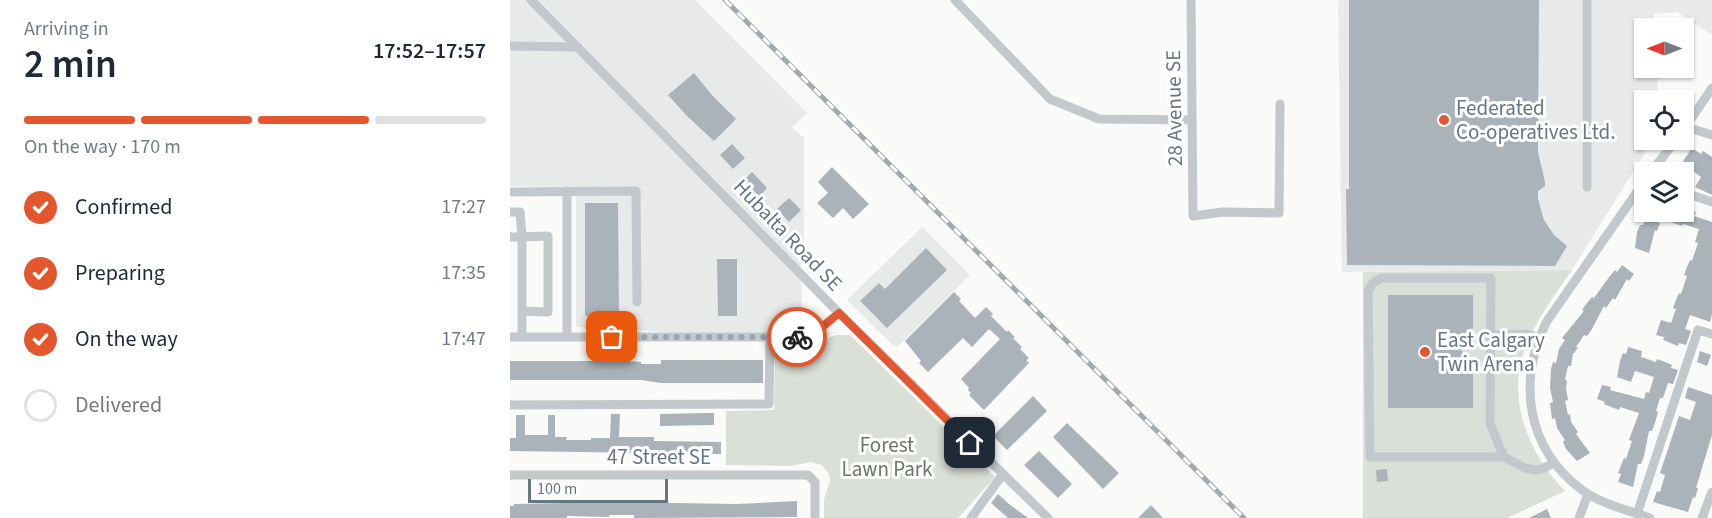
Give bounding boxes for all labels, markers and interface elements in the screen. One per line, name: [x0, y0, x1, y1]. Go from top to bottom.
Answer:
text: Arriving in: [24, 15, 109, 43]
north arrow: [1634, 18, 1694, 78]
map controls: [1634, 18, 1694, 222]
text: 17:52–17:57: [373, 35, 486, 67]
text: 2 min: [24, 37, 117, 93]
street label: 28 Avenue SE: [1158, 50, 1190, 166]
button: locate: [1634, 90, 1694, 150]
place label: Federated Co-operatives Ltd.: [1456, 93, 1615, 147]
marker: Federated Co-operatives Ltd.: [1437, 113, 1451, 127]
text: On the way · 170 m: [24, 133, 181, 161]
button: layers: [1634, 162, 1694, 222]
street label: Hubalta Road SE: [727, 172, 849, 298]
icon: check: [24, 191, 57, 224]
text: Confirmed: [75, 191, 172, 223]
text: 17:27: [441, 193, 486, 221]
icon: check: [24, 257, 57, 290]
text: Preparing: [75, 257, 165, 289]
text: 17:35: [441, 259, 486, 287]
courier: [767, 307, 827, 367]
pin: [586, 311, 637, 362]
icon: bag: [595, 320, 628, 353]
icon: bike: [781, 321, 814, 354]
icon: check: [24, 323, 57, 356]
text: On the way: [75, 323, 178, 355]
text: 17:47: [441, 325, 486, 353]
place label: East Calgary Twin Arena: [1437, 325, 1545, 379]
marker: East Calgary Twin Arena: [1418, 345, 1432, 359]
text: Delivered: [75, 389, 162, 421]
pin: [944, 417, 995, 468]
icon: home: [953, 426, 986, 459]
park label: Forest Lawn Park: [842, 430, 933, 484]
street label: 47 Street SE: [607, 442, 711, 472]
scale bar: [528, 476, 668, 504]
text: 100 m: [537, 478, 577, 500]

